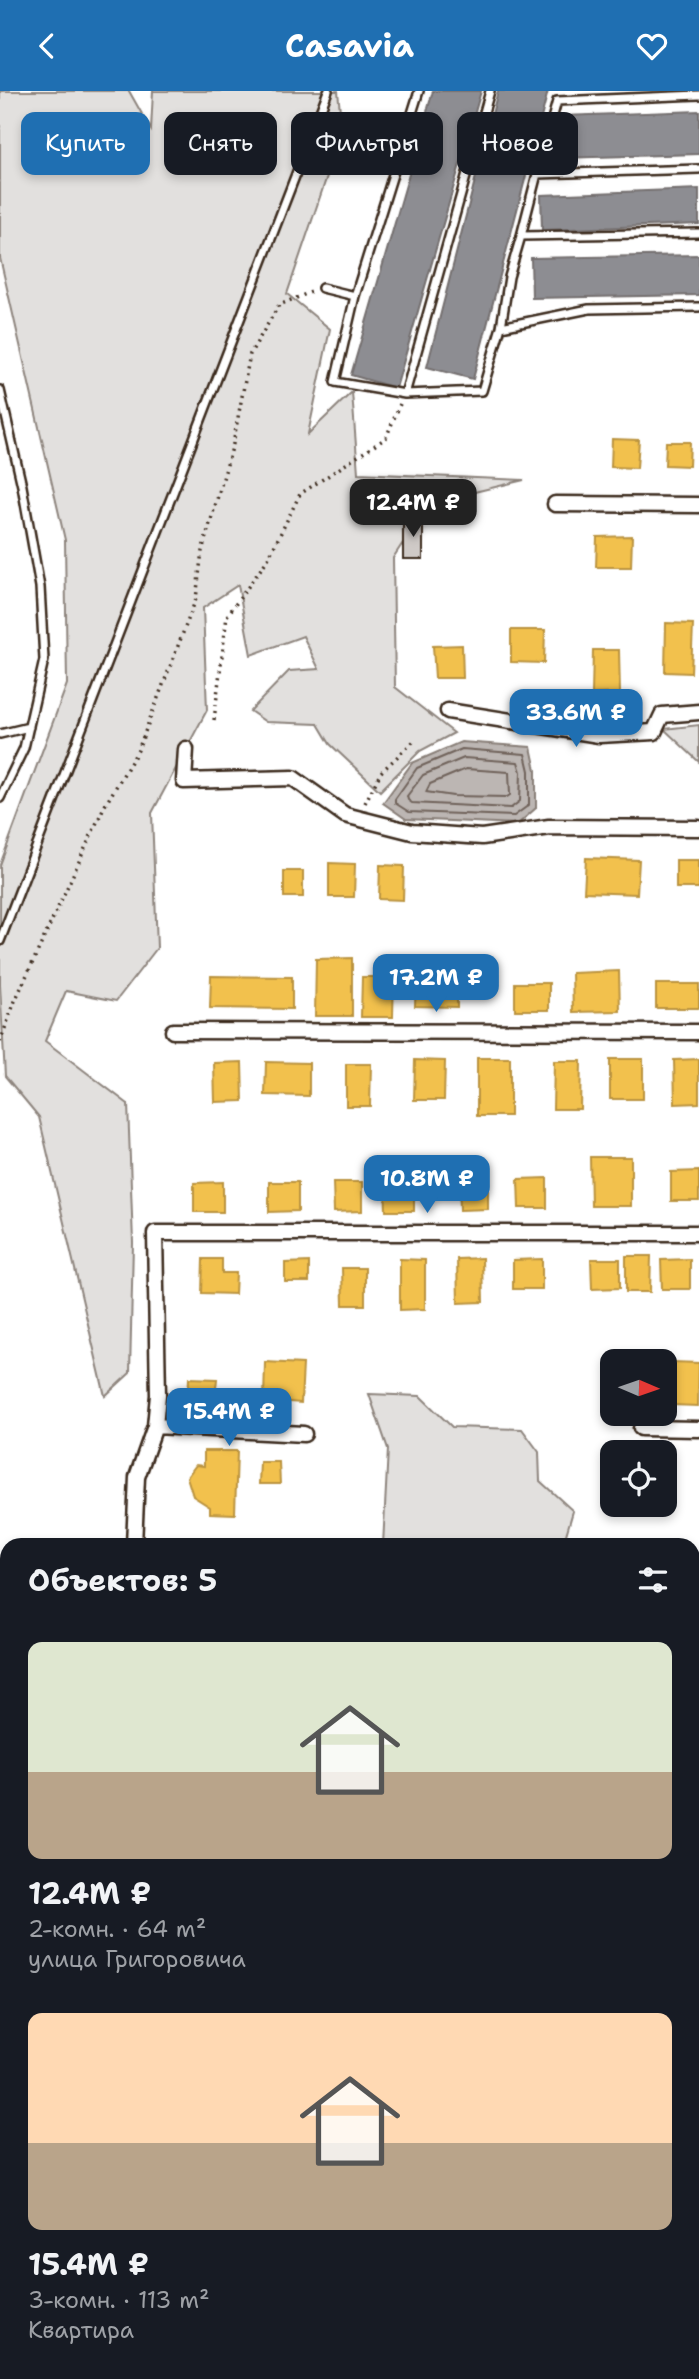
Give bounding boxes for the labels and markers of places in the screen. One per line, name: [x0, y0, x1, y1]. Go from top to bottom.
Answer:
pin: 12.4M ₽: [348, 479, 478, 539]
pin: 33.6M ₽: [511, 689, 641, 749]
pin: 17.2M ₽: [371, 955, 501, 1014]
pin: 10.8M ₽: [362, 1155, 492, 1215]
pin: 15.4M ₽: [164, 1389, 294, 1448]

